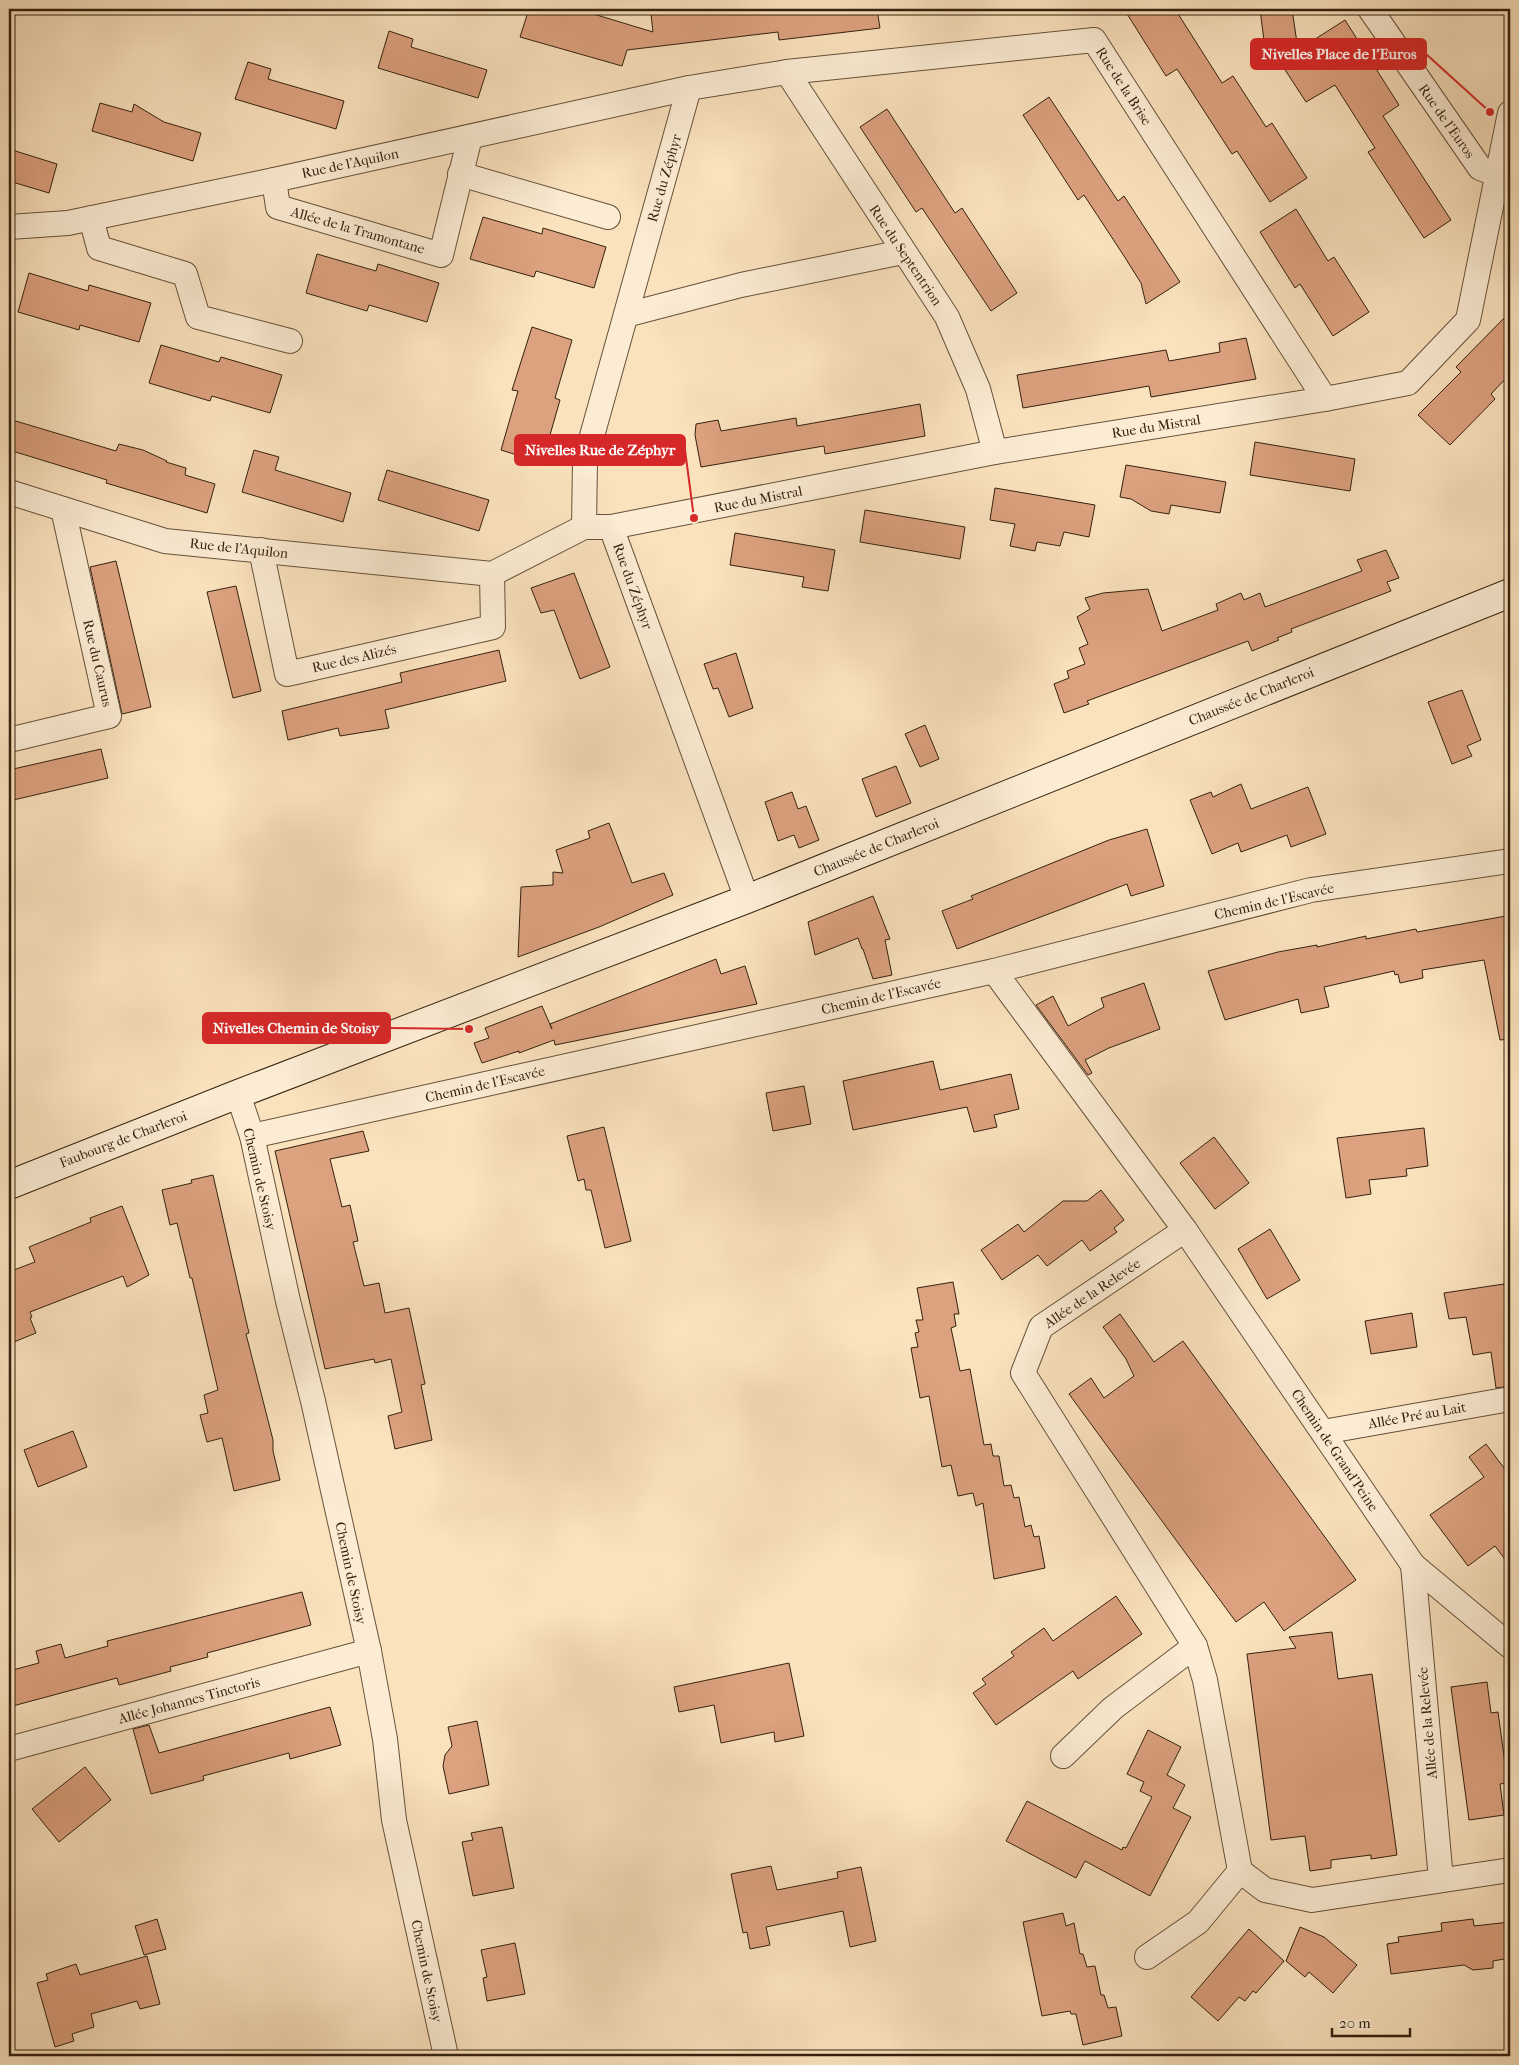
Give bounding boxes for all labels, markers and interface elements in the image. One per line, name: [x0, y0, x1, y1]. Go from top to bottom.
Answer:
callout: Nivelles Place de l'Euros: [1251, 39, 1426, 69]
street label: Rue de la Brise: [1092, 44, 1155, 129]
text: Nivelles Place de l'Euros: [1262, 45, 1417, 63]
street label: Rue de l'Euros: [1415, 81, 1478, 162]
street label: Rue du Zéphyr: [644, 132, 685, 224]
street label: Rue de l'Aquilon: [300, 145, 400, 182]
street label: Rue du Septentrion: [866, 202, 946, 309]
street label: Allée de la Tramontane: [288, 203, 427, 258]
street label: Rue du Mistral: [1110, 411, 1202, 442]
callout: Nivelles Rue de Zéphyr: [515, 435, 685, 465]
text: Nivelles Rue de Zéphyr: [525, 441, 676, 459]
street label: Rue du Mistral: [712, 483, 804, 516]
street label: Rue de l'Aquilon: [189, 535, 289, 562]
street label: Rue du Zéphyr: [609, 541, 656, 632]
street label: Rue du Caurus: [79, 618, 116, 708]
street label: Rue des Alizés: [310, 641, 398, 676]
street label: Chaussée de Charleroi: [1186, 664, 1316, 729]
street label: Chaussée de Charleroi: [811, 815, 941, 880]
street label: Chemin de l'Escavée: [1213, 879, 1336, 924]
street label: Chemin de l'Escavée: [820, 974, 943, 1019]
callout: Nivelles Chemin de Stoisy: [203, 1013, 390, 1043]
text: Nivelles Chemin de Stoisy: [213, 1019, 380, 1037]
street label: Chemin de l'Escavée: [424, 1062, 547, 1107]
street label: Faubourg de Charleroi: [57, 1107, 189, 1172]
street label: Chemin de Stoisy: [239, 1126, 280, 1232]
street label: Allée de la Relevée: [1040, 1255, 1144, 1332]
street label: Chemin de Grand'Peine: [1287, 1386, 1382, 1515]
street label: Allée Pré au Lait: [1366, 1399, 1467, 1433]
street label: Chemin de Stoisy: [331, 1520, 370, 1627]
street label: Allée de la Relevée: [1414, 1666, 1441, 1781]
street label: Allée Johannes Tinctoris: [115, 1673, 262, 1728]
street label: Chemin de Stoisy: [407, 1918, 446, 2025]
scale bar: [1332, 2005, 1409, 2037]
text: 20 m: [1339, 2014, 1371, 2032]

